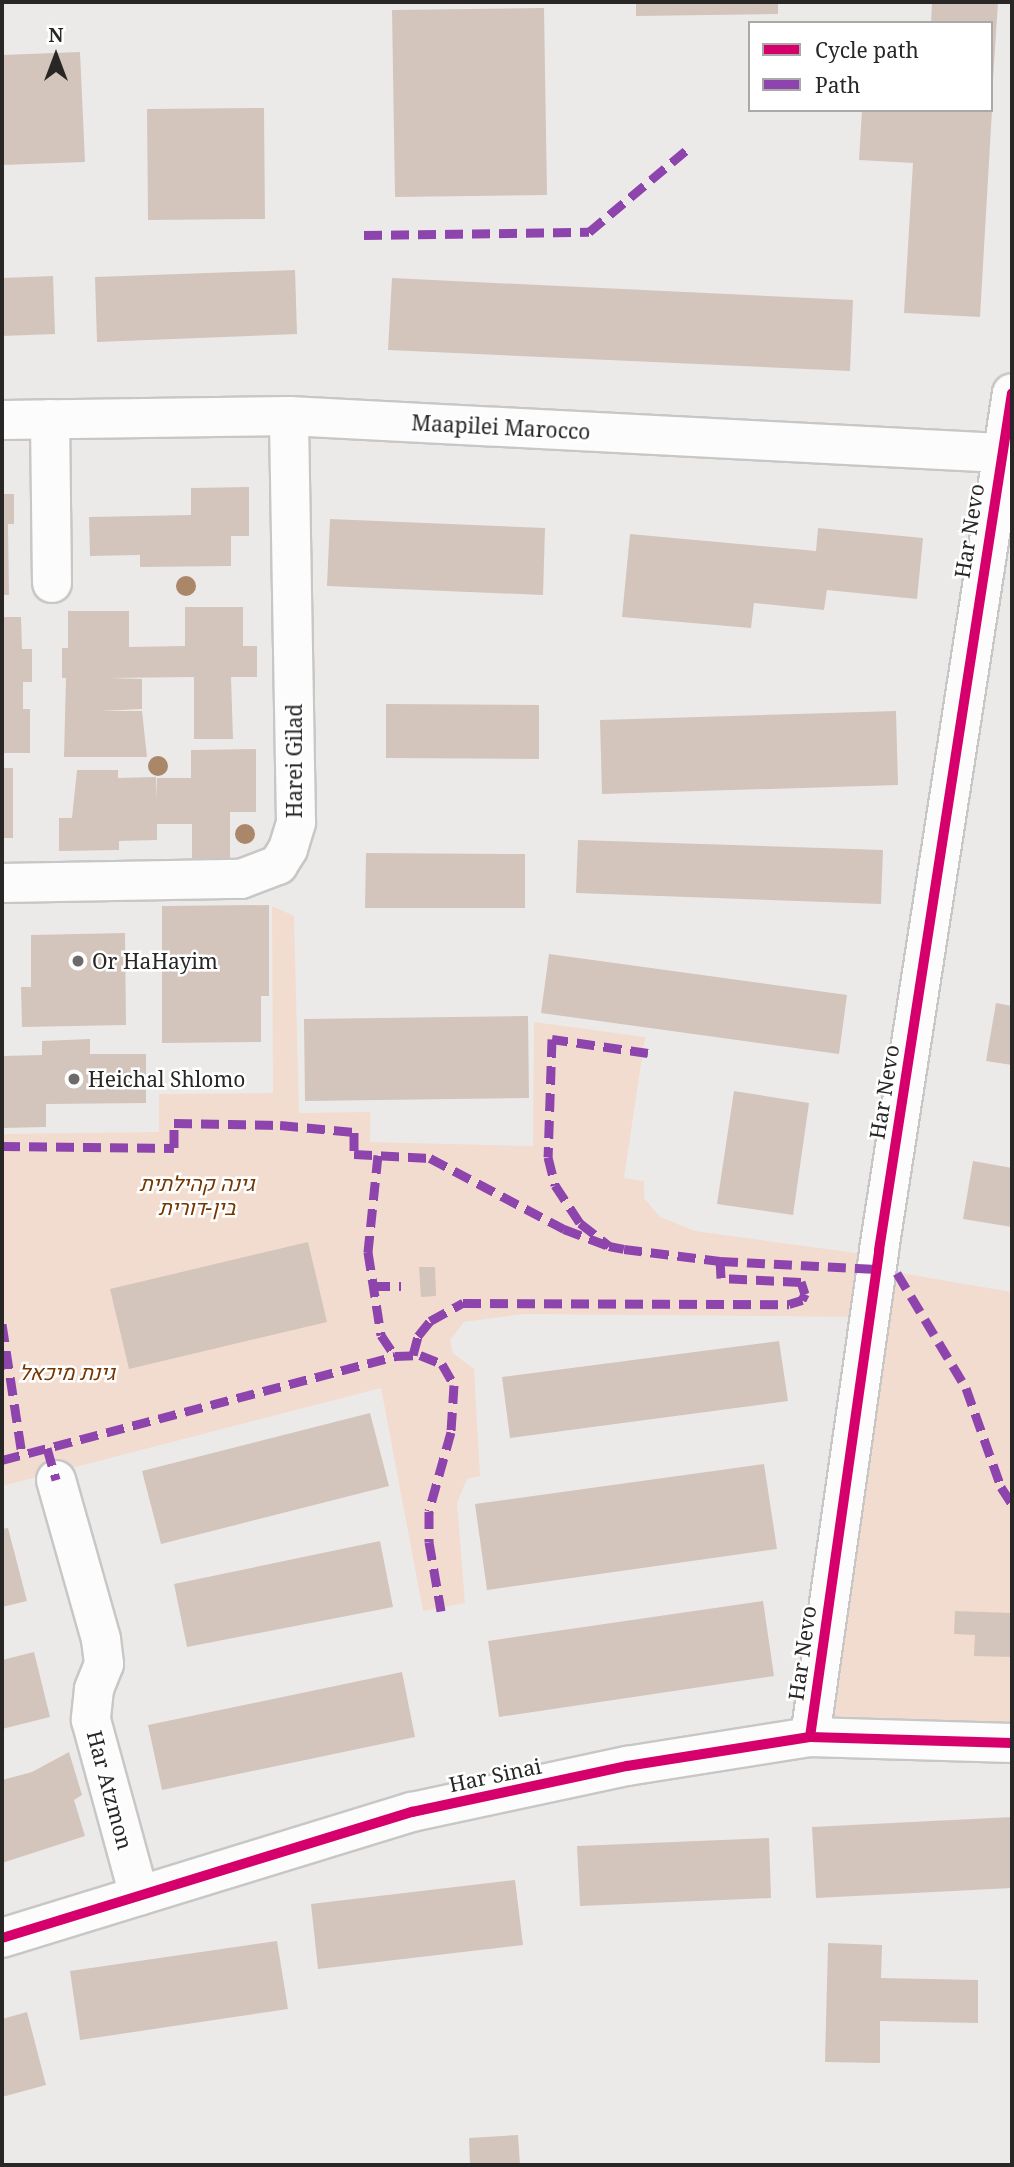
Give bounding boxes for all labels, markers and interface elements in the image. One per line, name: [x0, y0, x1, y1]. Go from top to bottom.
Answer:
north arrow: [21, 21, 91, 91]
legend: [748, 21, 993, 112]
text: N: [49, 22, 63, 48]
text: Cycle path: [815, 36, 919, 64]
text: Path: [815, 71, 860, 99]
street label: Maapilei Marocco: [411, 410, 591, 444]
street label: Har Nevo: [949, 482, 989, 580]
street label: Harei Gilad: [281, 704, 307, 818]
place label: Or HaHayim: [92, 948, 218, 974]
marker: Or HaHayim: [70, 953, 86, 969]
street label: Har Nevo: [864, 1043, 904, 1141]
place label: Heichal Shlomo: [88, 1066, 245, 1092]
marker: Heichal Shlomo: [66, 1071, 82, 1087]
park label: גינה קהילתית בין-דורית: [140, 1170, 254, 1220]
park label: גינת מיכאל: [19, 1359, 115, 1385]
street label: Har Nevo: [783, 1604, 821, 1702]
street label: Har Atzmon: [82, 1728, 138, 1852]
street label: Har Sinai: [446, 1753, 544, 1797]

